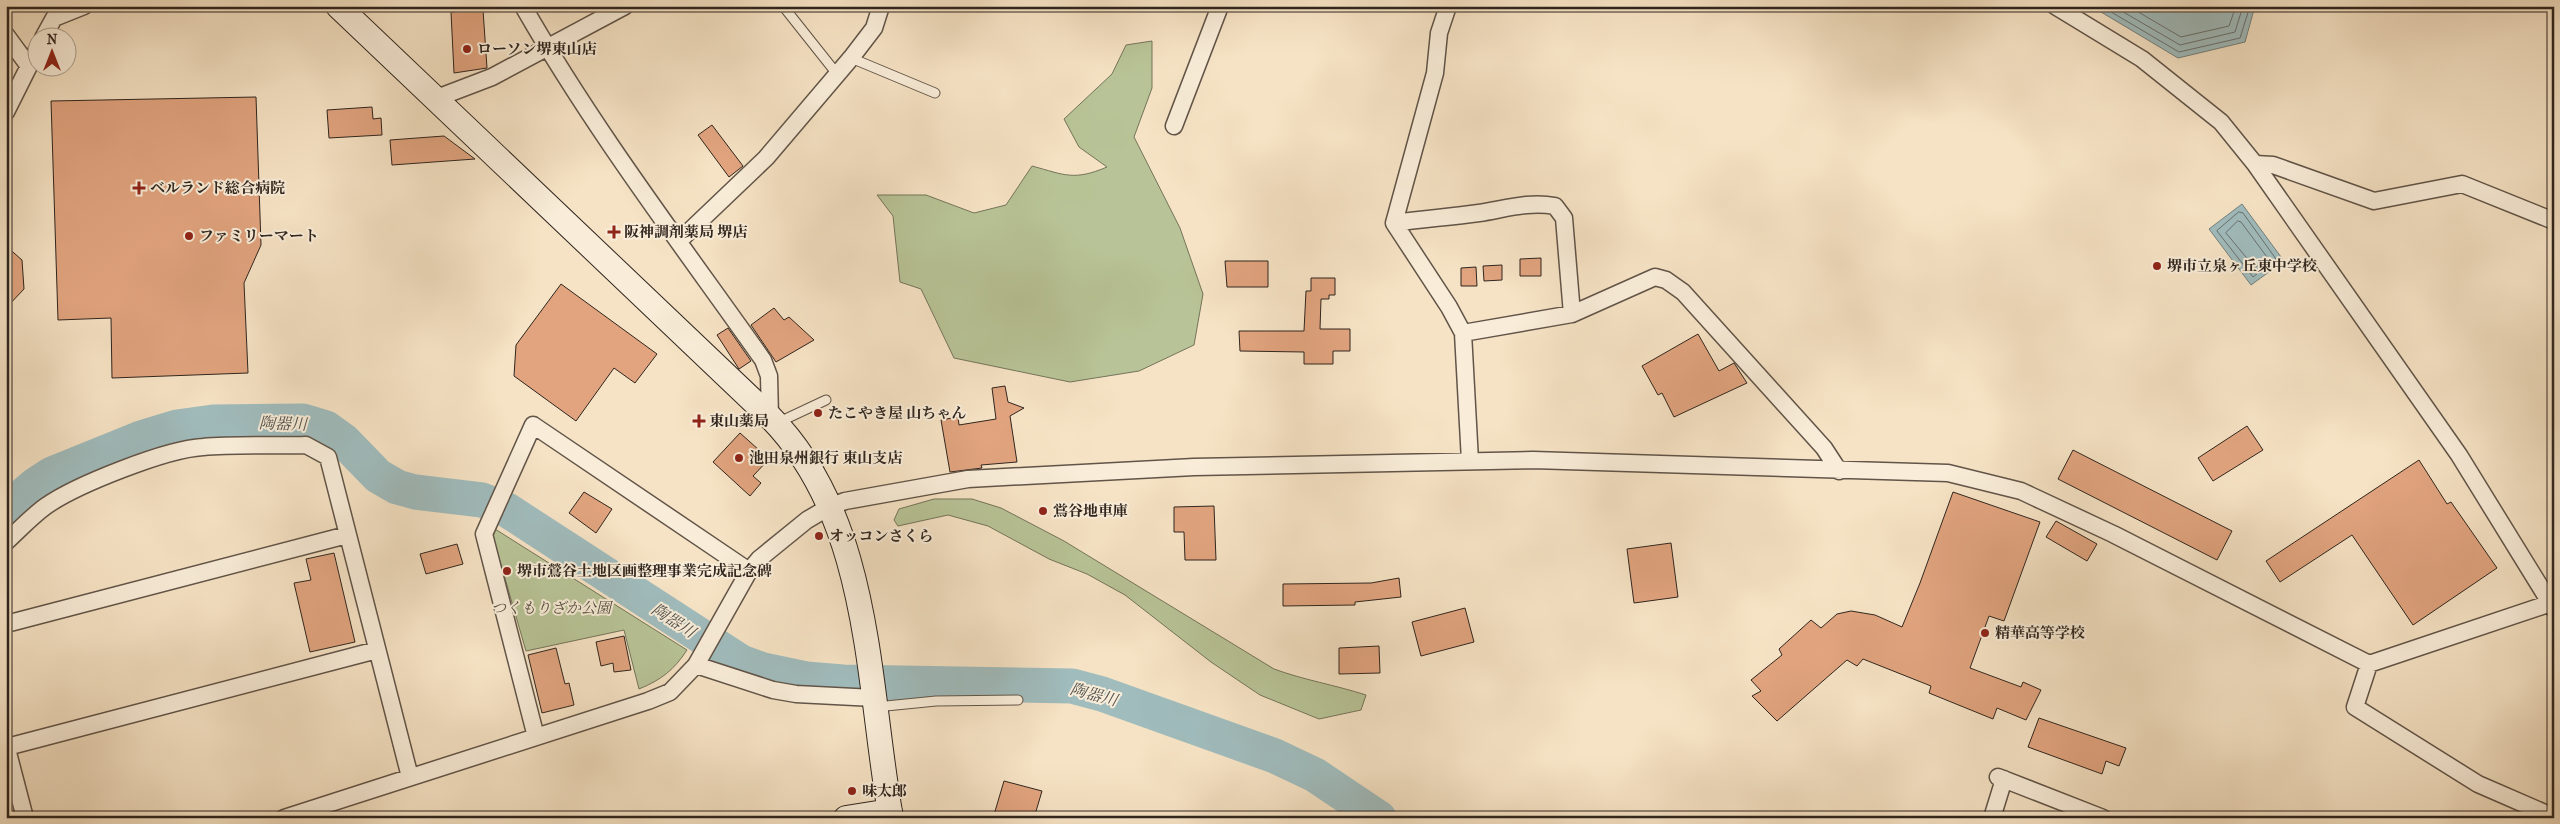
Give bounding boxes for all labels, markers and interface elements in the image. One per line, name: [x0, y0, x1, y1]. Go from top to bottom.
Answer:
north arrow: [28, 28, 78, 78]
text: N: [47, 31, 58, 48]
place label: ローソン堺東山店: [477, 40, 596, 58]
marker: ローソン堺東山店: [461, 43, 473, 55]
place label: ベルランド総合病院: [150, 179, 285, 197]
marker: ベルランド総合病院: [132, 181, 146, 195]
place label: 阪神調剤薬局 堺店: [624, 223, 747, 241]
marker: 阪神調剤薬局 堺店: [608, 226, 620, 238]
place label: ファミリーマート: [199, 227, 319, 245]
marker: ファミリーマート: [183, 230, 195, 242]
place label: 堺市立泉ヶ丘東中学校: [2167, 257, 2317, 275]
marker: 堺市立泉ヶ丘東中学校: [2151, 260, 2163, 272]
place label: たこやき屋 山ちゃん: [828, 404, 966, 422]
marker: たこやき屋 山ちゃん: [812, 407, 824, 419]
place label: 東山薬局: [709, 412, 769, 430]
water label: 陶器川: [259, 413, 309, 434]
marker: 東山薬局: [693, 415, 705, 427]
place label: 池田泉州銀行 東山支店: [749, 449, 902, 467]
marker: 池田泉州銀行 東山支店: [733, 452, 745, 464]
place label: 鴬谷地車庫: [1053, 502, 1128, 520]
marker: 鴬谷地車庫: [1037, 505, 1049, 517]
place label: オッコンさくら: [829, 527, 934, 545]
marker: オッコンさくら: [813, 530, 825, 542]
place label: 堺市鶯谷土地区画整理事業完成記念碑: [517, 562, 772, 580]
marker: 堺市鶯谷土地区画整理事業完成記念碑: [501, 565, 513, 577]
park label: つくもりざか公園: [491, 599, 614, 617]
water label: 陶器川: [648, 599, 701, 643]
place label: 精華高等学校: [1995, 624, 2085, 642]
marker: 精華高等学校: [1979, 627, 1991, 639]
water label: 陶器川: [1068, 679, 1121, 710]
place label: 味太郎: [862, 782, 907, 800]
marker: 味太郎: [846, 785, 858, 797]

